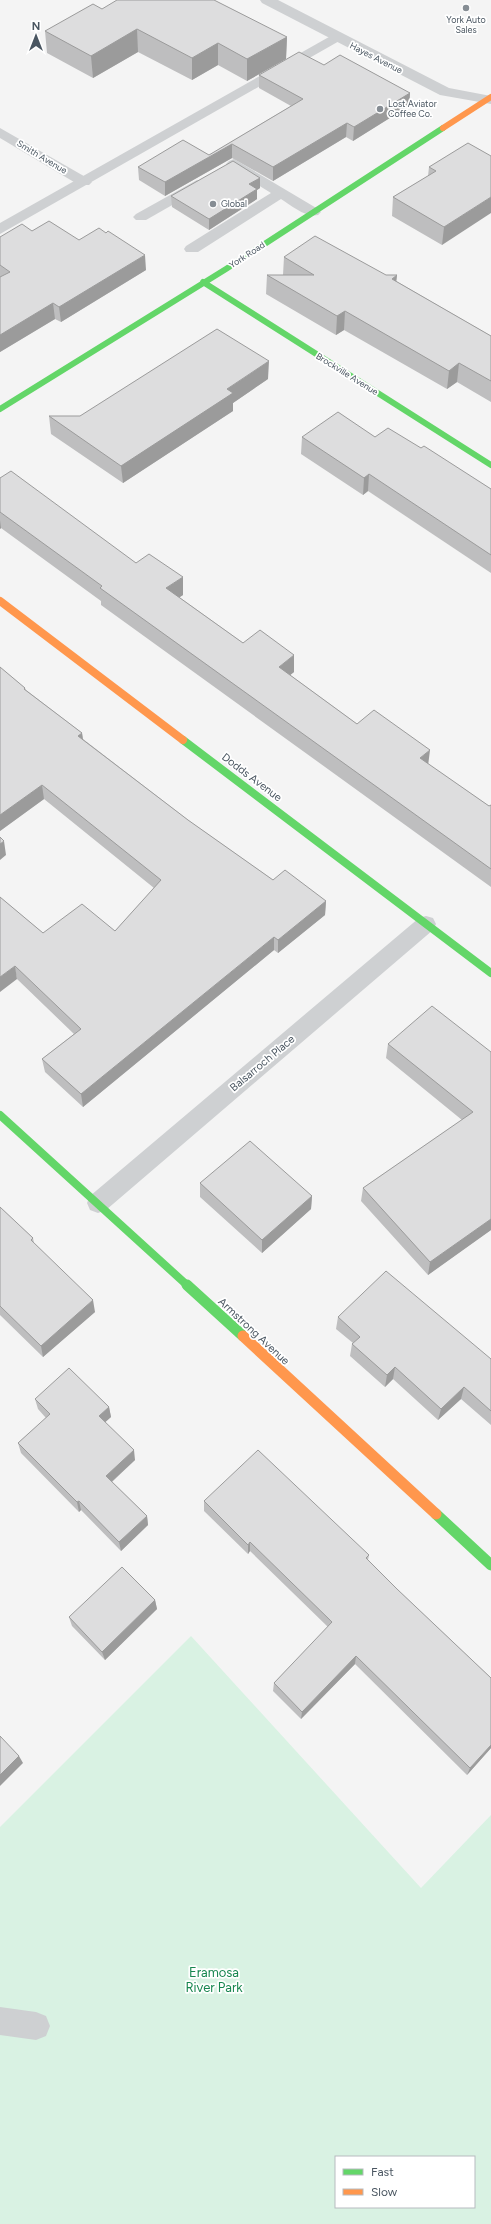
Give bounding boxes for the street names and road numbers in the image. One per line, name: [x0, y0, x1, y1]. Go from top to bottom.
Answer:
street label: Hayes Avenue: [348, 40, 404, 76]
street label: Smith Avenue: [15, 137, 69, 176]
street label: York Road: [227, 239, 267, 270]
street label: Brockville Avenue: [314, 350, 380, 397]
street label: Dodds Avenue: [219, 751, 284, 804]
street label: Balsarroch Place: [227, 1033, 297, 1094]
street label: Armstrong Avenue: [215, 1295, 292, 1368]

